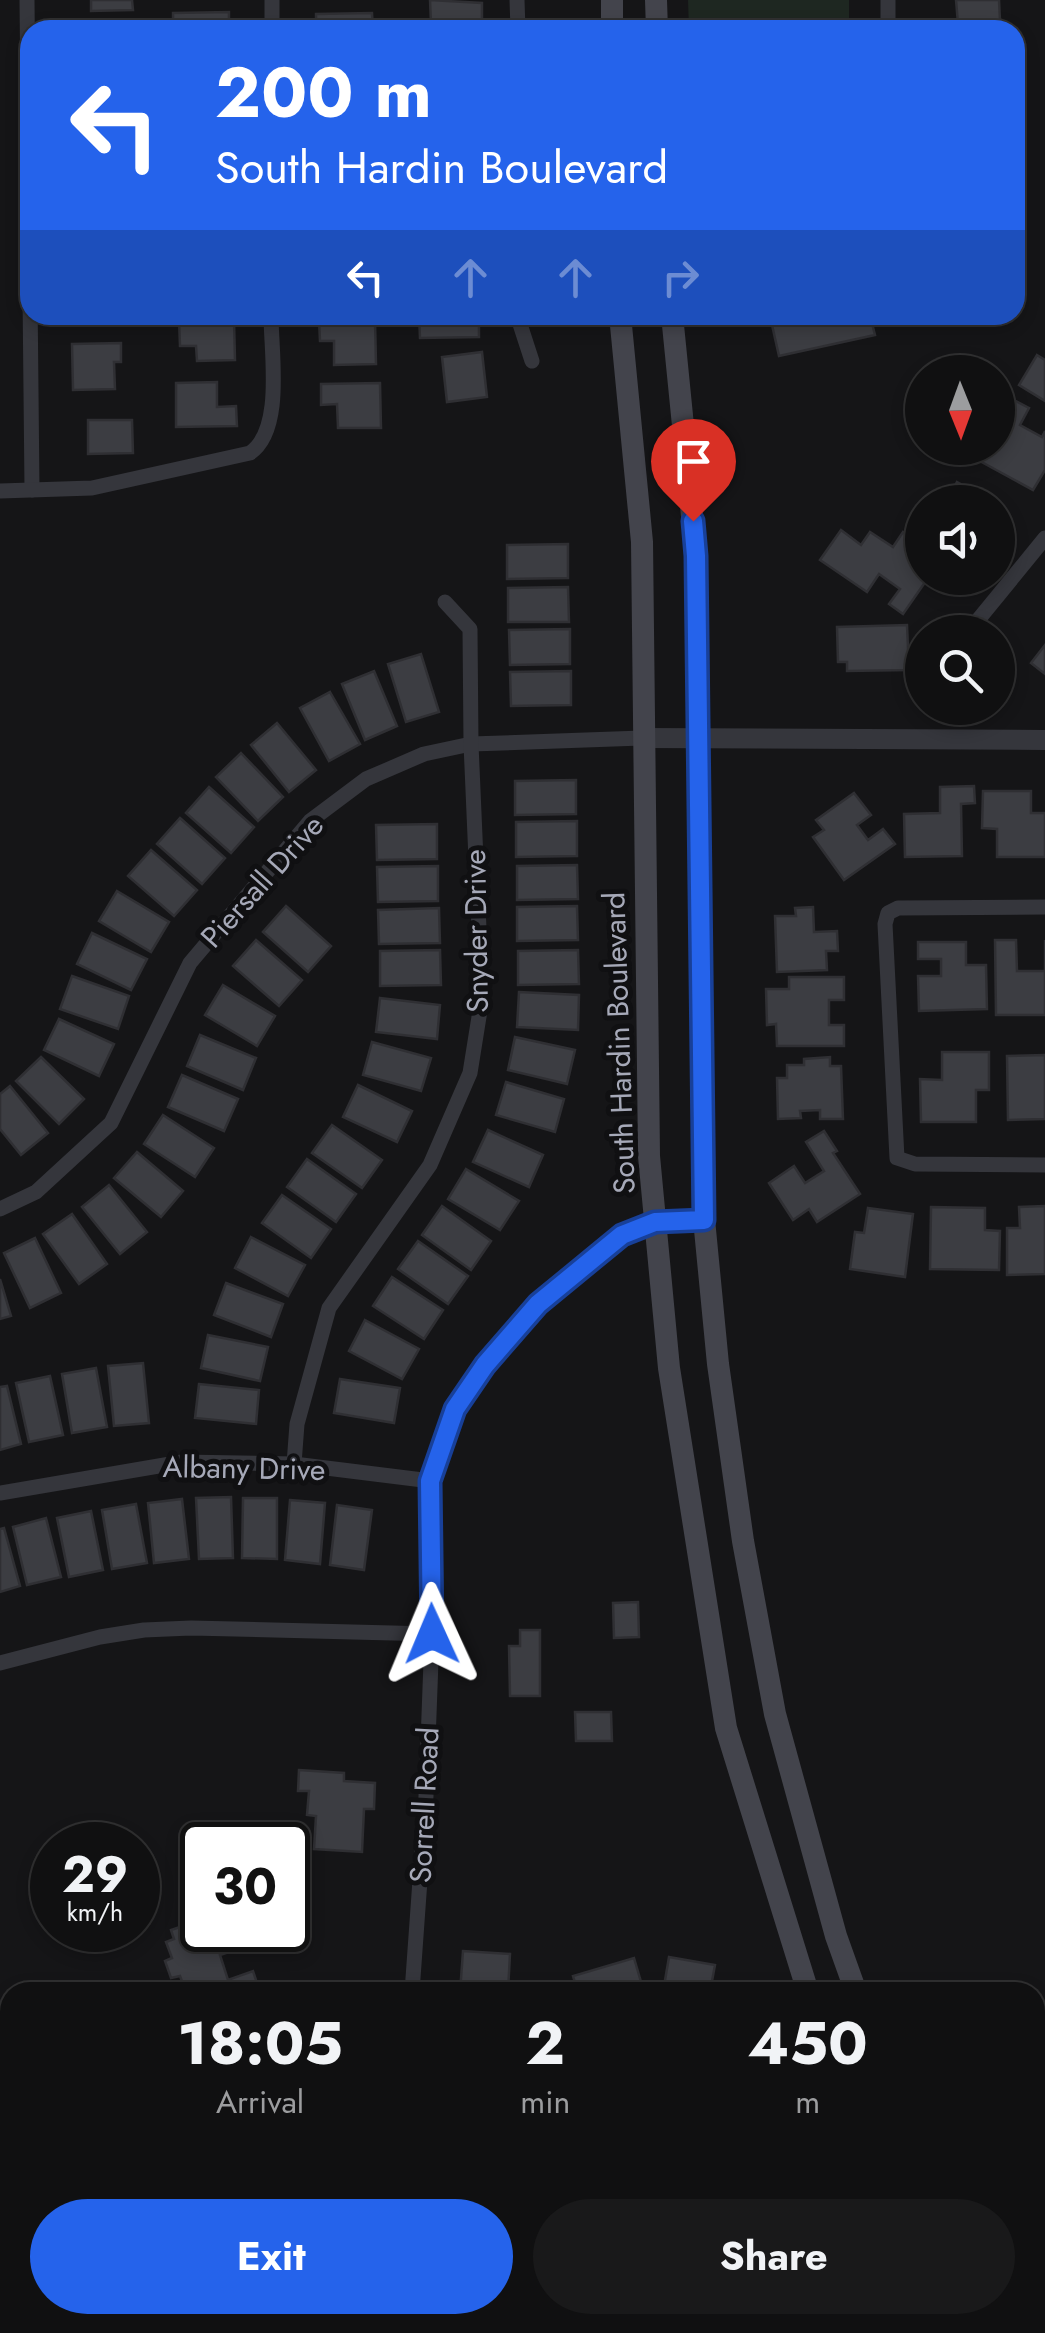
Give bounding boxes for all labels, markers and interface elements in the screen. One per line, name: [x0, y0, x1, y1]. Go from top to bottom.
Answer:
text: 200 m: [215, 42, 432, 143]
icon: left: [50, 60, 180, 190]
text: South Hardin Boulevard: [215, 135, 668, 200]
icon: left: [338, 250, 393, 305]
icon: ahead: [443, 250, 498, 305]
icon: ahead: [548, 250, 603, 305]
icon: right: [653, 250, 708, 305]
north arrow: [905, 355, 1015, 465]
map controls: [905, 355, 1015, 725]
pin: [651, 419, 736, 522]
icon: arrive: [666, 434, 721, 489]
button: sound: [905, 485, 1015, 595]
button: search: [905, 615, 1015, 725]
street label: Piersall Drive: [190, 805, 334, 957]
street label: Snyder Drive: [453, 849, 499, 1013]
street label: South Hardin Boulevard: [592, 891, 646, 1195]
street label: Albany Drive: [162, 1445, 326, 1491]
position arrow: [380, 1582, 484, 1686]
street label: Sorrell Road: [398, 1726, 450, 1884]
speed limit sign: 30: [180, 1822, 310, 1952]
text: 29: [62, 1838, 128, 1911]
text: km/h: [67, 1894, 123, 1930]
text: 18:05: [177, 2000, 343, 2087]
text: 2: [526, 2000, 565, 2087]
text: 450: [748, 2000, 868, 2087]
text: Arrival: [216, 2079, 304, 2125]
text: min: [520, 2079, 570, 2125]
text: m: [795, 2079, 820, 2125]
button: Exit: [30, 2199, 513, 2314]
button: Share: [533, 2199, 1015, 2314]

